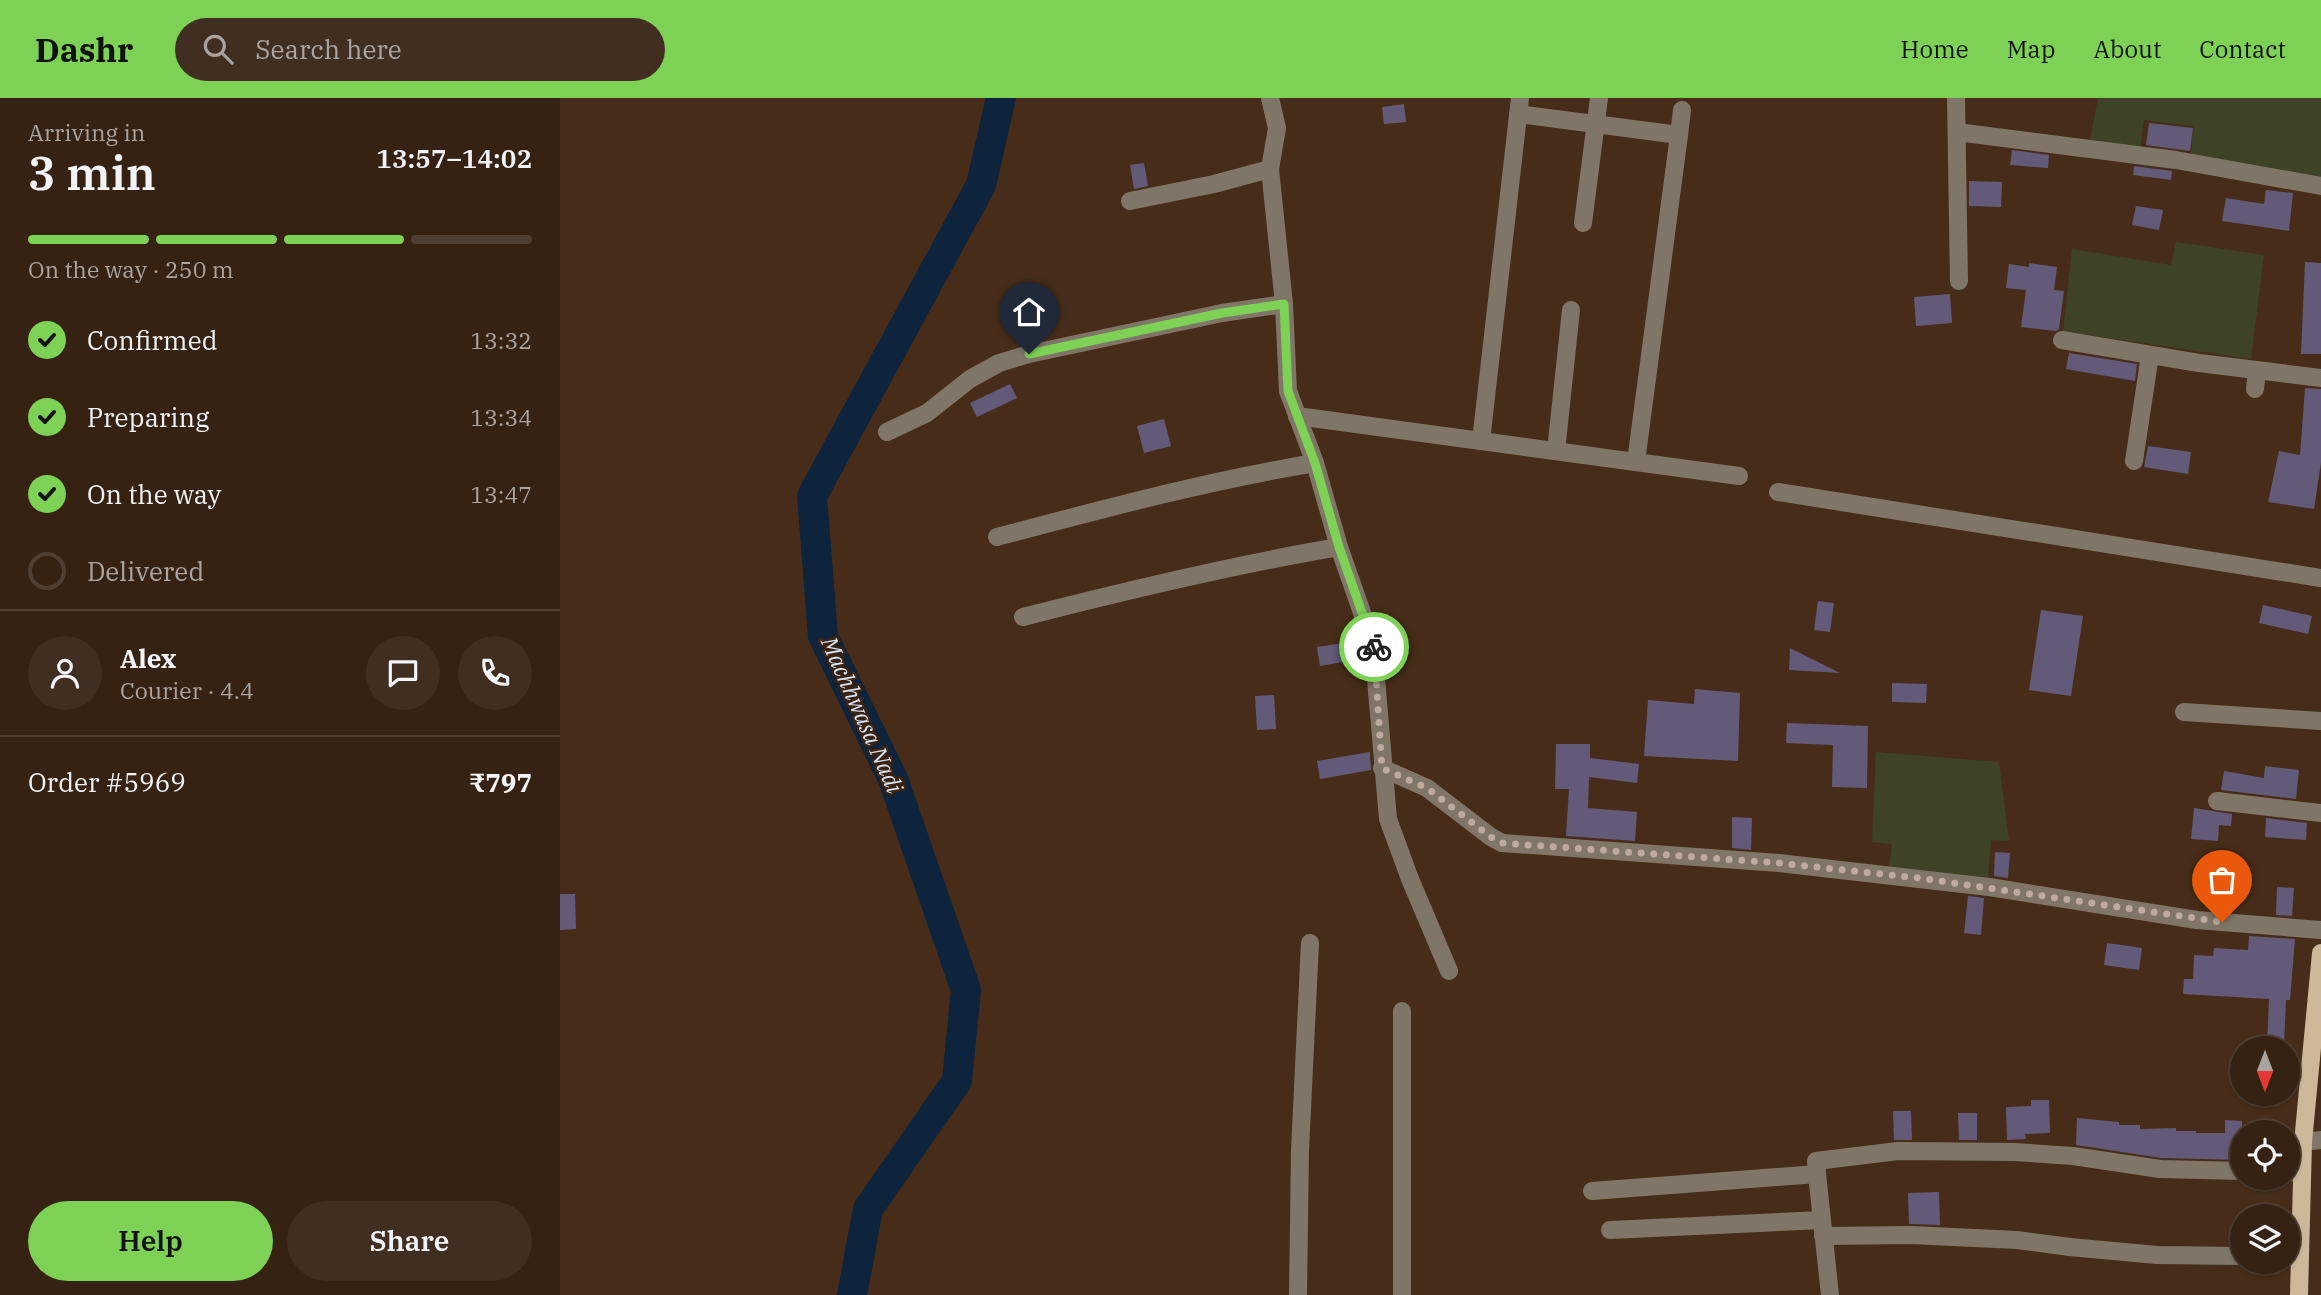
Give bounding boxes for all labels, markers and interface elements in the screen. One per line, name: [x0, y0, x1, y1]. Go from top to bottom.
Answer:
search box: [175, 18, 665, 81]
text: Dashr: [35, 28, 133, 71]
icon: search: [199, 30, 237, 68]
text: Search here: [255, 32, 402, 66]
text: Home: [1901, 33, 1969, 65]
text: Map: [2007, 33, 2055, 65]
text: About: [2093, 33, 2161, 65]
text: Contact: [2199, 33, 2286, 65]
text: Arriving in: [28, 117, 145, 147]
text: 13:57–14:02: [376, 141, 532, 175]
text: 3 min: [28, 143, 156, 203]
text: On the way · 250 m: [28, 254, 234, 284]
pin: [999, 282, 1059, 354]
icon: home: [1010, 293, 1048, 331]
icon: check: [28, 321, 66, 359]
text: Confirmed: [87, 323, 218, 357]
text: 13:32: [470, 325, 532, 355]
icon: check: [28, 398, 66, 436]
text: Preparing: [87, 400, 209, 434]
text: 13:34: [470, 402, 532, 432]
icon: check: [28, 475, 66, 513]
text: On the way: [87, 477, 221, 511]
text: 13:47: [470, 479, 532, 509]
text: Delivered: [87, 554, 204, 588]
courier: [1339, 612, 1409, 682]
icon: bike: [1355, 628, 1393, 666]
water label: Machhwasa Nadi: [815, 631, 911, 798]
button: person: [28, 636, 102, 710]
button: chat: [366, 636, 440, 710]
button: phone: [458, 636, 532, 710]
text: Alex: [120, 641, 176, 675]
text: Courier · 4.4: [120, 675, 254, 705]
text: Order #5969: [28, 765, 186, 799]
text: ₹797: [469, 765, 532, 799]
pin: [2192, 850, 2252, 922]
icon: bag: [2203, 861, 2241, 899]
north arrow: [2230, 1036, 2300, 1106]
map controls: [2230, 1036, 2300, 1274]
button: locate: [2230, 1120, 2300, 1190]
button: Help: [28, 1201, 273, 1281]
button: Share: [287, 1201, 532, 1281]
button: layers: [2230, 1204, 2300, 1274]

